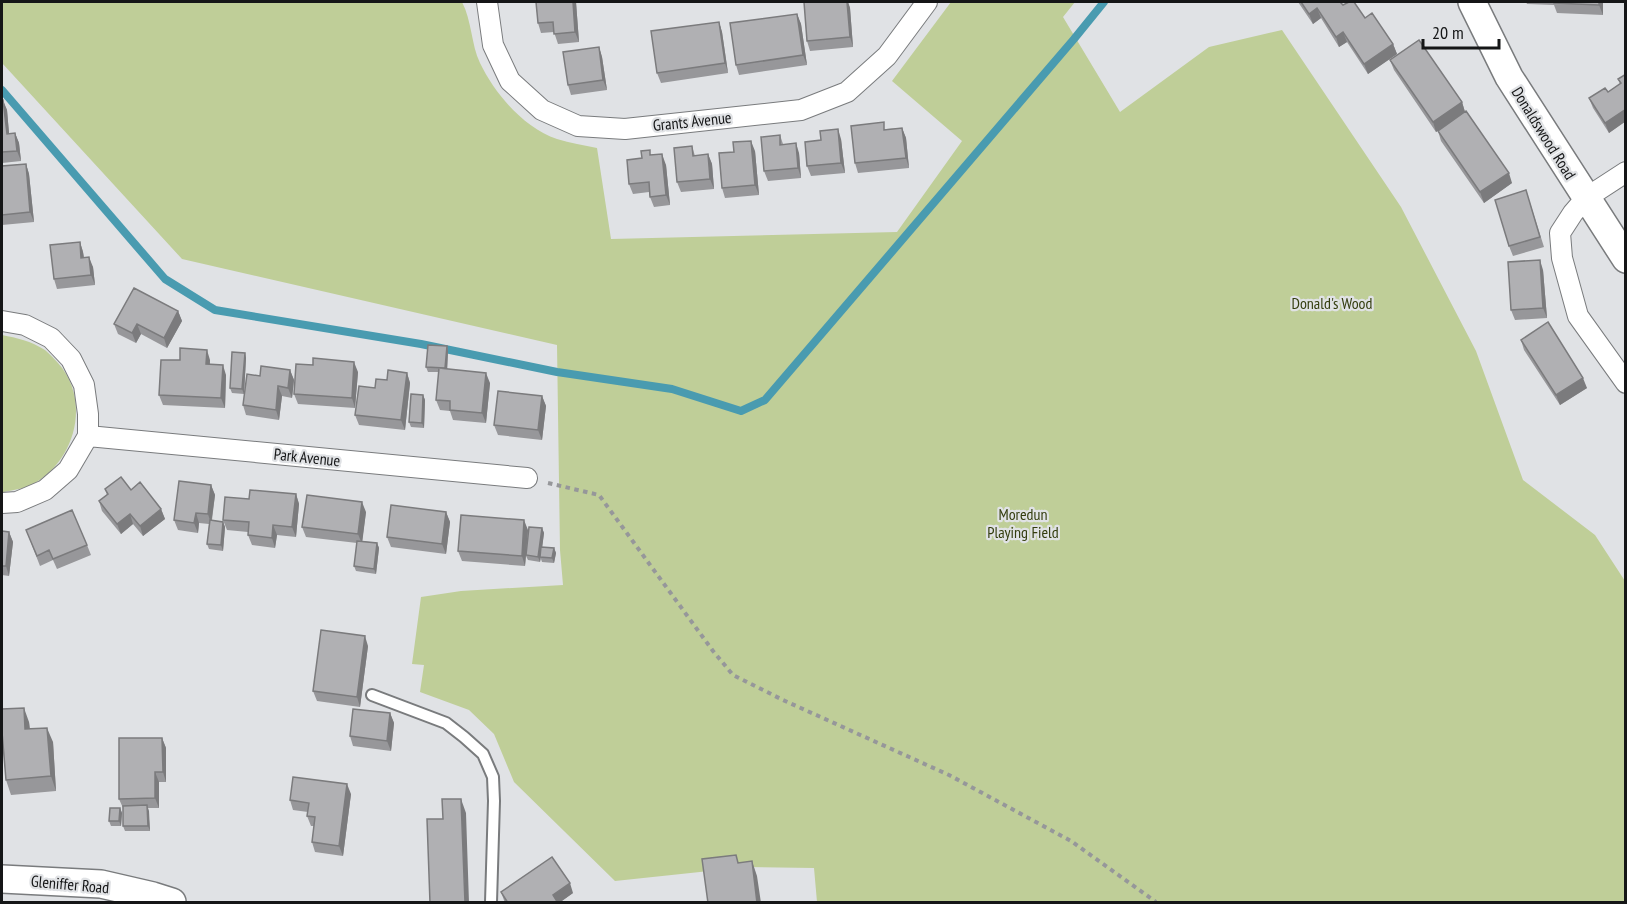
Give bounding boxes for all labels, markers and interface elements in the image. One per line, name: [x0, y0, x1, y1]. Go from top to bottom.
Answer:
scale bar: [1423, 12, 1500, 50]
text: 20 m: [1432, 21, 1464, 44]
street label: Donaldswood Road: [1508, 83, 1580, 183]
street label: Grants Avenue: [652, 107, 732, 135]
park label: Donald's Wood: [1292, 293, 1373, 313]
street label: Park Avenue: [273, 444, 341, 470]
park label: Moredun Playing Field: [987, 504, 1059, 542]
street label: Gleniffer Road: [30, 871, 110, 897]

